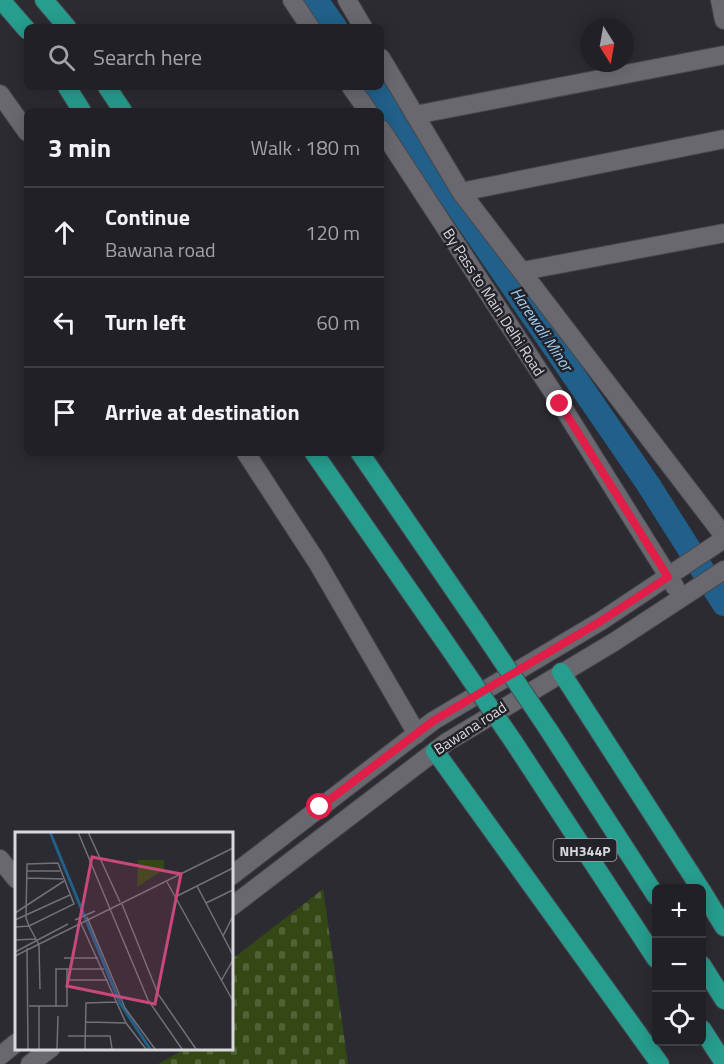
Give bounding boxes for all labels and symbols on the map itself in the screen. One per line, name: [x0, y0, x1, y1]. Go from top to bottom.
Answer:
north arrow: [580, 18, 634, 72]
street label: By Pass to Main Delhi Road: [437, 223, 551, 381]
water label: Harewali Minor: [505, 282, 580, 377]
route end: [546, 390, 572, 416]
street label: Bawana road: [429, 696, 511, 760]
route start: [306, 793, 332, 819]
inset map: [15, 832, 232, 1049]
road number: NH344P: [554, 839, 616, 861]

